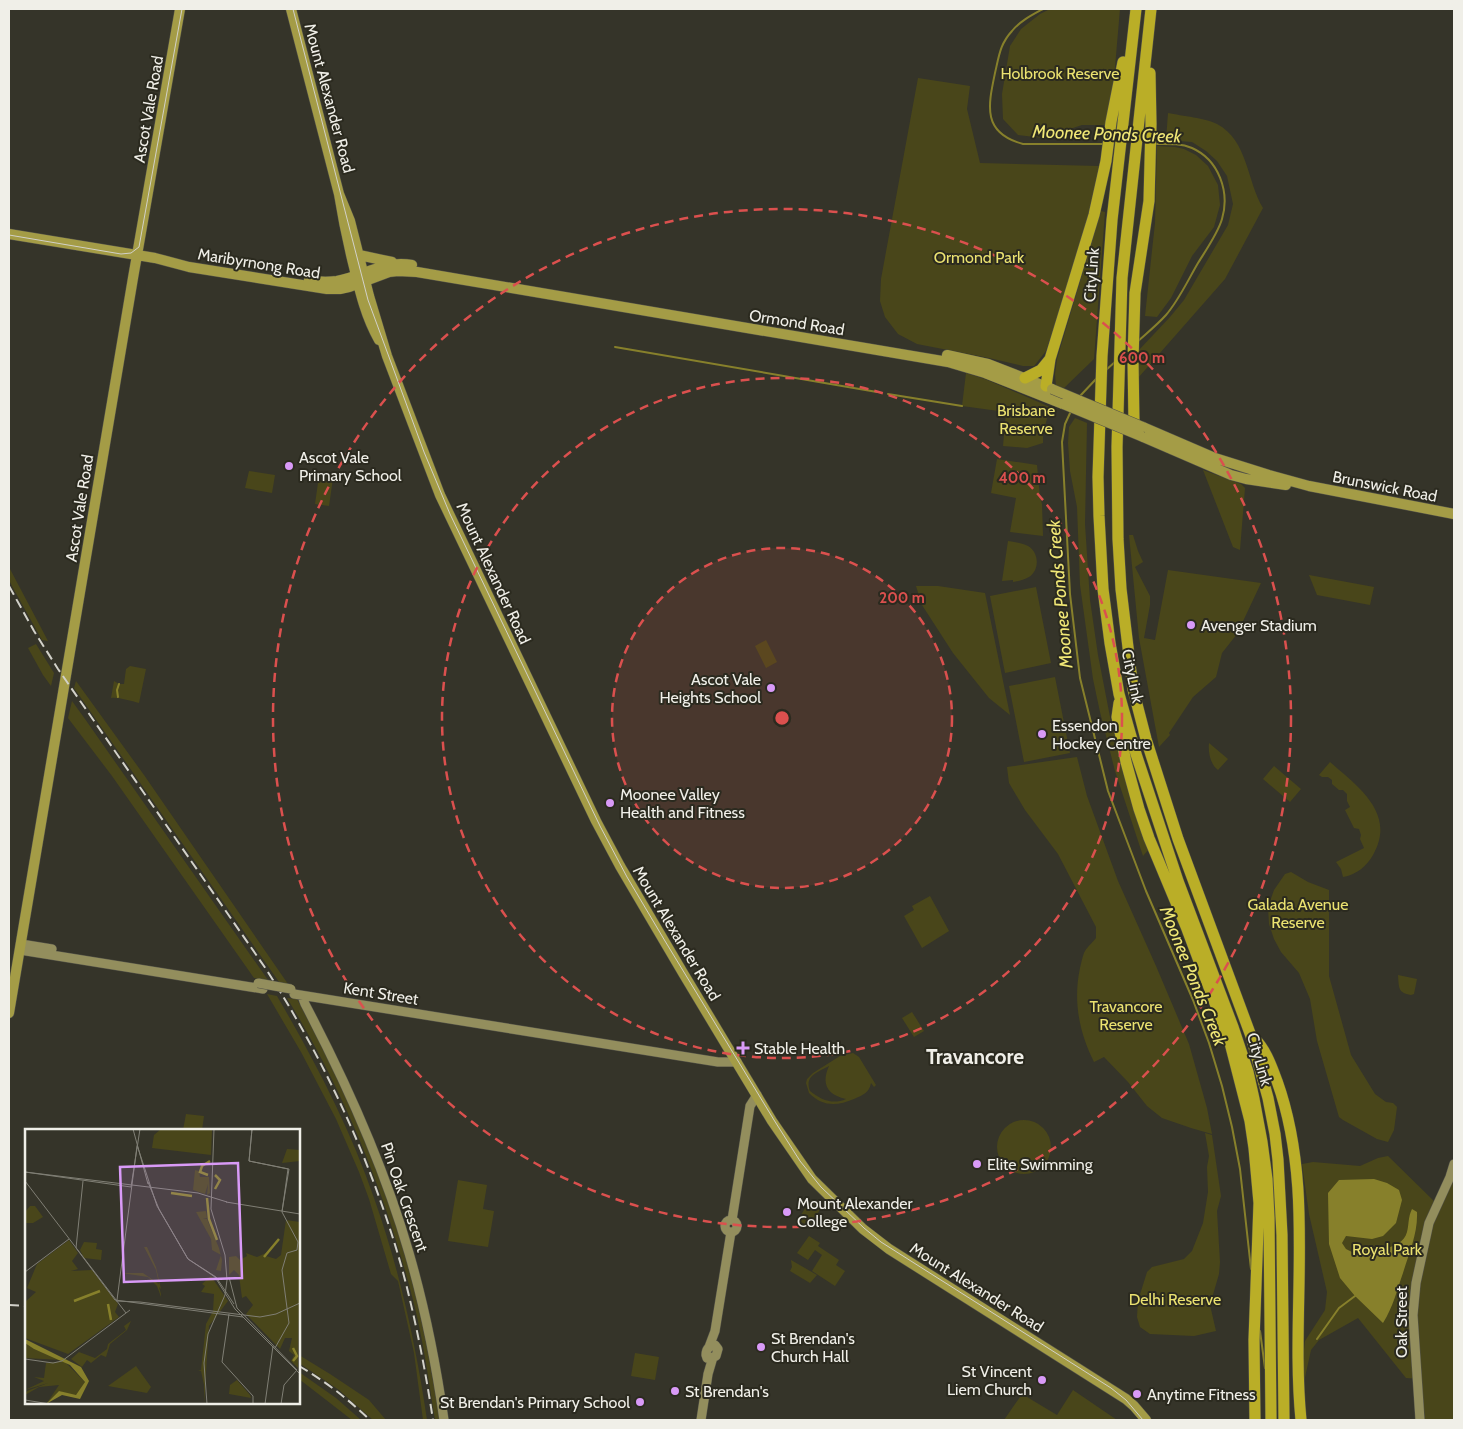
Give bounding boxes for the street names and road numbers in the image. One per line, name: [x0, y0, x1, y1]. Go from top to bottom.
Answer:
street label: Mount Alexander Road: [300, 21, 359, 175]
street label: Ascot Vale Road: [130, 54, 167, 164]
street label: Maribyrnong Road: [196, 244, 322, 283]
street label: CityLink: [1080, 246, 1103, 303]
street label: Ormond Road: [748, 306, 846, 339]
street label: Ascot Vale Road: [62, 453, 97, 563]
street label: Brunswick Road: [1331, 467, 1439, 506]
street label: Mount Alexander Road: [452, 499, 535, 647]
street label: CityLink: [1118, 647, 1148, 706]
street label: Mount Alexander Road: [629, 862, 724, 1004]
street label: Kent Street: [342, 978, 420, 1009]
street label: CityLink: [1243, 1030, 1276, 1089]
street label: Pin Oak Crescent: [377, 1140, 432, 1255]
street label: Mount Alexander Road: [906, 1239, 1047, 1336]
street label: Oak Street: [1392, 1286, 1411, 1358]

